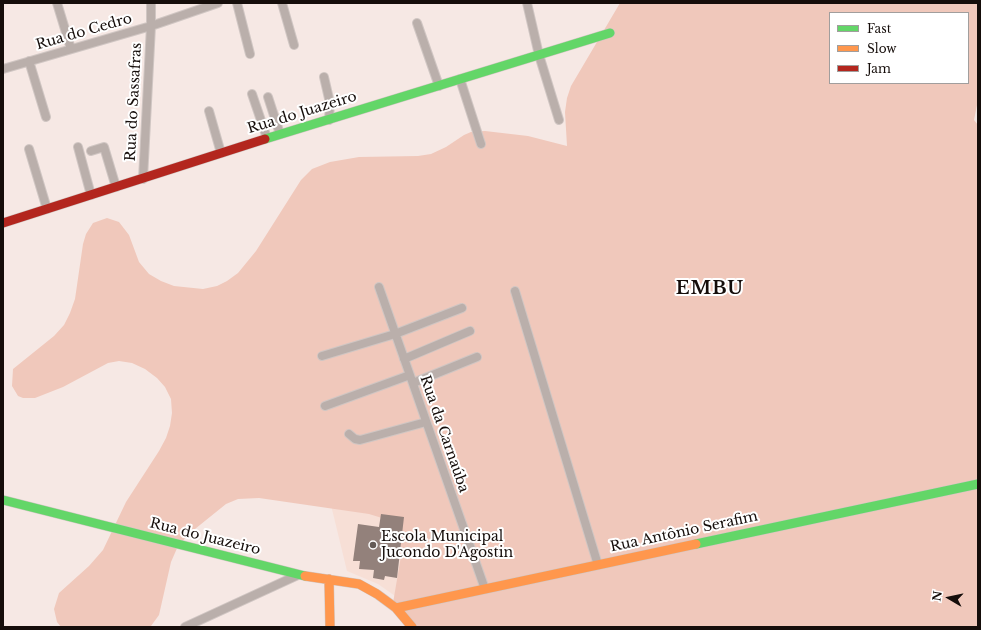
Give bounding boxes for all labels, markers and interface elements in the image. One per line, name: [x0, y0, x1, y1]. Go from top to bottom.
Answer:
street label: Rua do Cedro: [34, 10, 134, 54]
legend: [829, 12, 969, 84]
text: Fast: [867, 21, 891, 36]
text: Slow: [867, 41, 896, 56]
street label: Rua do Sassafras: [123, 42, 145, 162]
text: Jam: [867, 61, 891, 76]
street label: Rua do Juazeiro: [245, 88, 359, 138]
district label: EMBU: [676, 278, 744, 300]
street label: Rua da Carnaúba: [416, 373, 472, 495]
street label: Rua Antônio Serafim: [609, 508, 759, 556]
street label: Rua do Juazeiro: [148, 515, 262, 559]
place label: Escola Municipal Jucondo D'Agostin: [381, 529, 513, 562]
marker: Escola Municipal Jucondo D'Agostin: [368, 540, 378, 550]
north arrow: [929, 578, 969, 618]
text: N: [929, 590, 945, 602]

